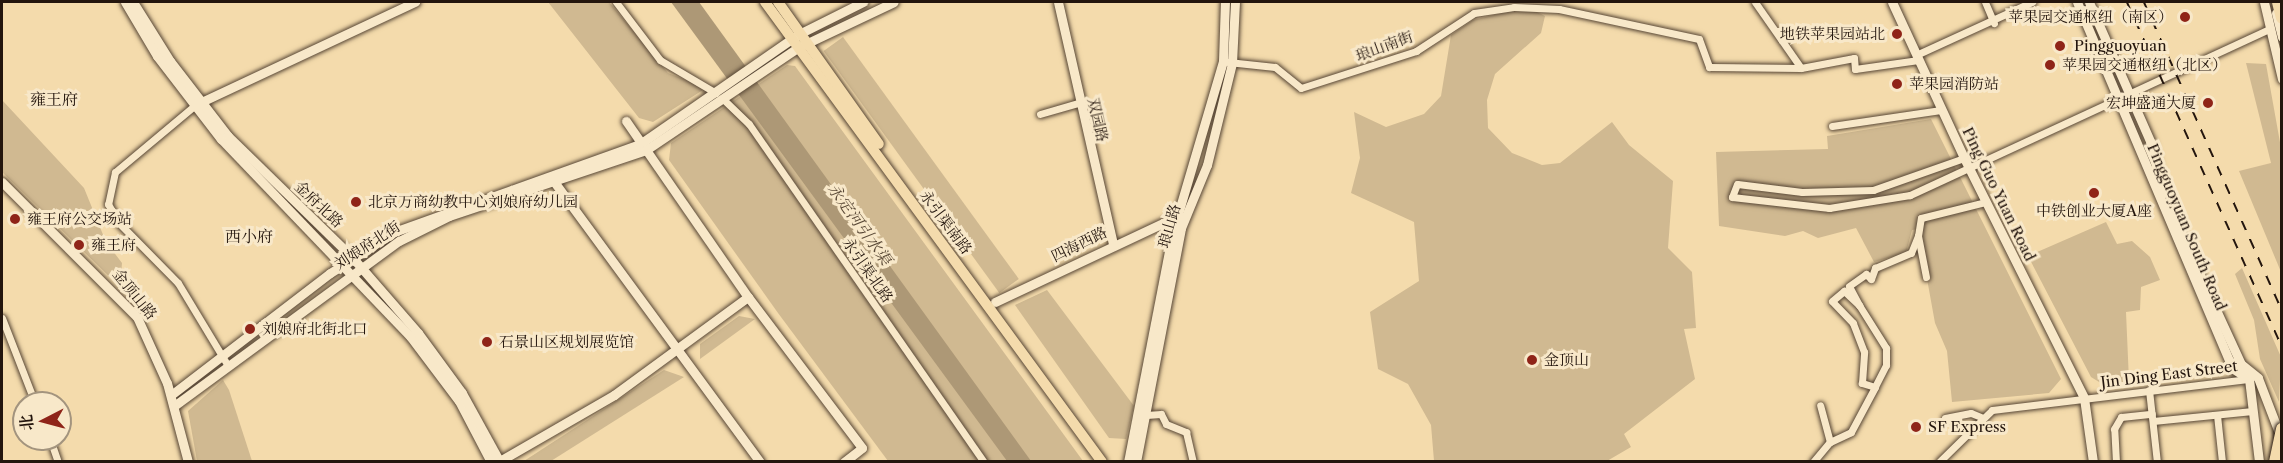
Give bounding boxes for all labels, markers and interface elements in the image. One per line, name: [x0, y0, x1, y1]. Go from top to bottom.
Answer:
place label: 苹果园交通枢纽（南区）: [2008, 8, 2173, 26]
marker: 苹果园交通枢纽（南区）: [2178, 10, 2192, 24]
place label: 地铁苹果园站北: [1780, 25, 1885, 43]
street label: 琅山南街: [1353, 27, 1415, 65]
marker: 地铁苹果园站北: [1890, 27, 1904, 41]
marker: Pingguoyuan: [2051, 37, 2069, 55]
place label: Pingguoyuan: [2074, 37, 2167, 55]
place label: 苹果园交通枢纽（北区）: [2062, 56, 2227, 74]
marker: 苹果园交通枢纽（北区）: [2043, 58, 2057, 72]
place label: 苹果园消防站: [1909, 75, 1999, 93]
marker: 苹果园消防站: [1890, 77, 1904, 91]
district label: 雍王府: [30, 89, 78, 109]
place label: 宏坤盛通大厦: [2106, 94, 2196, 112]
street label: 双园路: [1084, 96, 1112, 144]
marker: 宏坤盛通大厦: [2201, 96, 2215, 110]
street label: Ping Guo Yuan Road: [1959, 124, 2039, 264]
street label: Pingguoyuan South Road: [2144, 141, 2230, 313]
street label: 金府北路: [291, 177, 347, 231]
water label: 永定河引水渠: [824, 180, 896, 268]
marker: 中铁创业大厦A座: [2087, 186, 2101, 200]
street label: 永引渠南路: [916, 187, 976, 257]
place label: 北京万商幼教中心刘娘府幼儿园: [368, 193, 578, 211]
marker: 北京万商幼教中心刘娘府幼儿园: [349, 195, 363, 209]
street label: 琅山路: [1154, 202, 1184, 250]
place label: 中铁创业大厦A座: [2036, 202, 2152, 220]
place label: 雍王府公交场站: [27, 210, 132, 228]
marker: 雍王府公交场站: [8, 212, 22, 226]
street label: 刘娘府北街: [331, 217, 403, 273]
street label: 四海西路: [1048, 223, 1110, 265]
district label: 西小府: [225, 226, 273, 246]
street label: 永引渠北路: [839, 234, 897, 306]
place label: 雍王府: [91, 236, 136, 254]
marker: 雍王府: [72, 238, 86, 252]
street label: 金顶山路: [109, 265, 161, 323]
place label: 刘娘府北街北口: [262, 320, 367, 338]
marker: 刘娘府北街北口: [243, 322, 257, 336]
place label: 石景山区规划展览馆: [499, 333, 634, 351]
marker: 石景山区规划展览馆: [480, 335, 494, 349]
place label: 金顶山: [1544, 351, 1589, 369]
marker: 金顶山: [1525, 353, 1539, 367]
street label: Jin Ding East Street: [2100, 357, 2238, 391]
north arrow: [12, 391, 72, 451]
text: 北: [15, 414, 37, 432]
place label: SF Express: [1928, 418, 2007, 436]
marker: SF Express: [1909, 420, 1923, 434]

